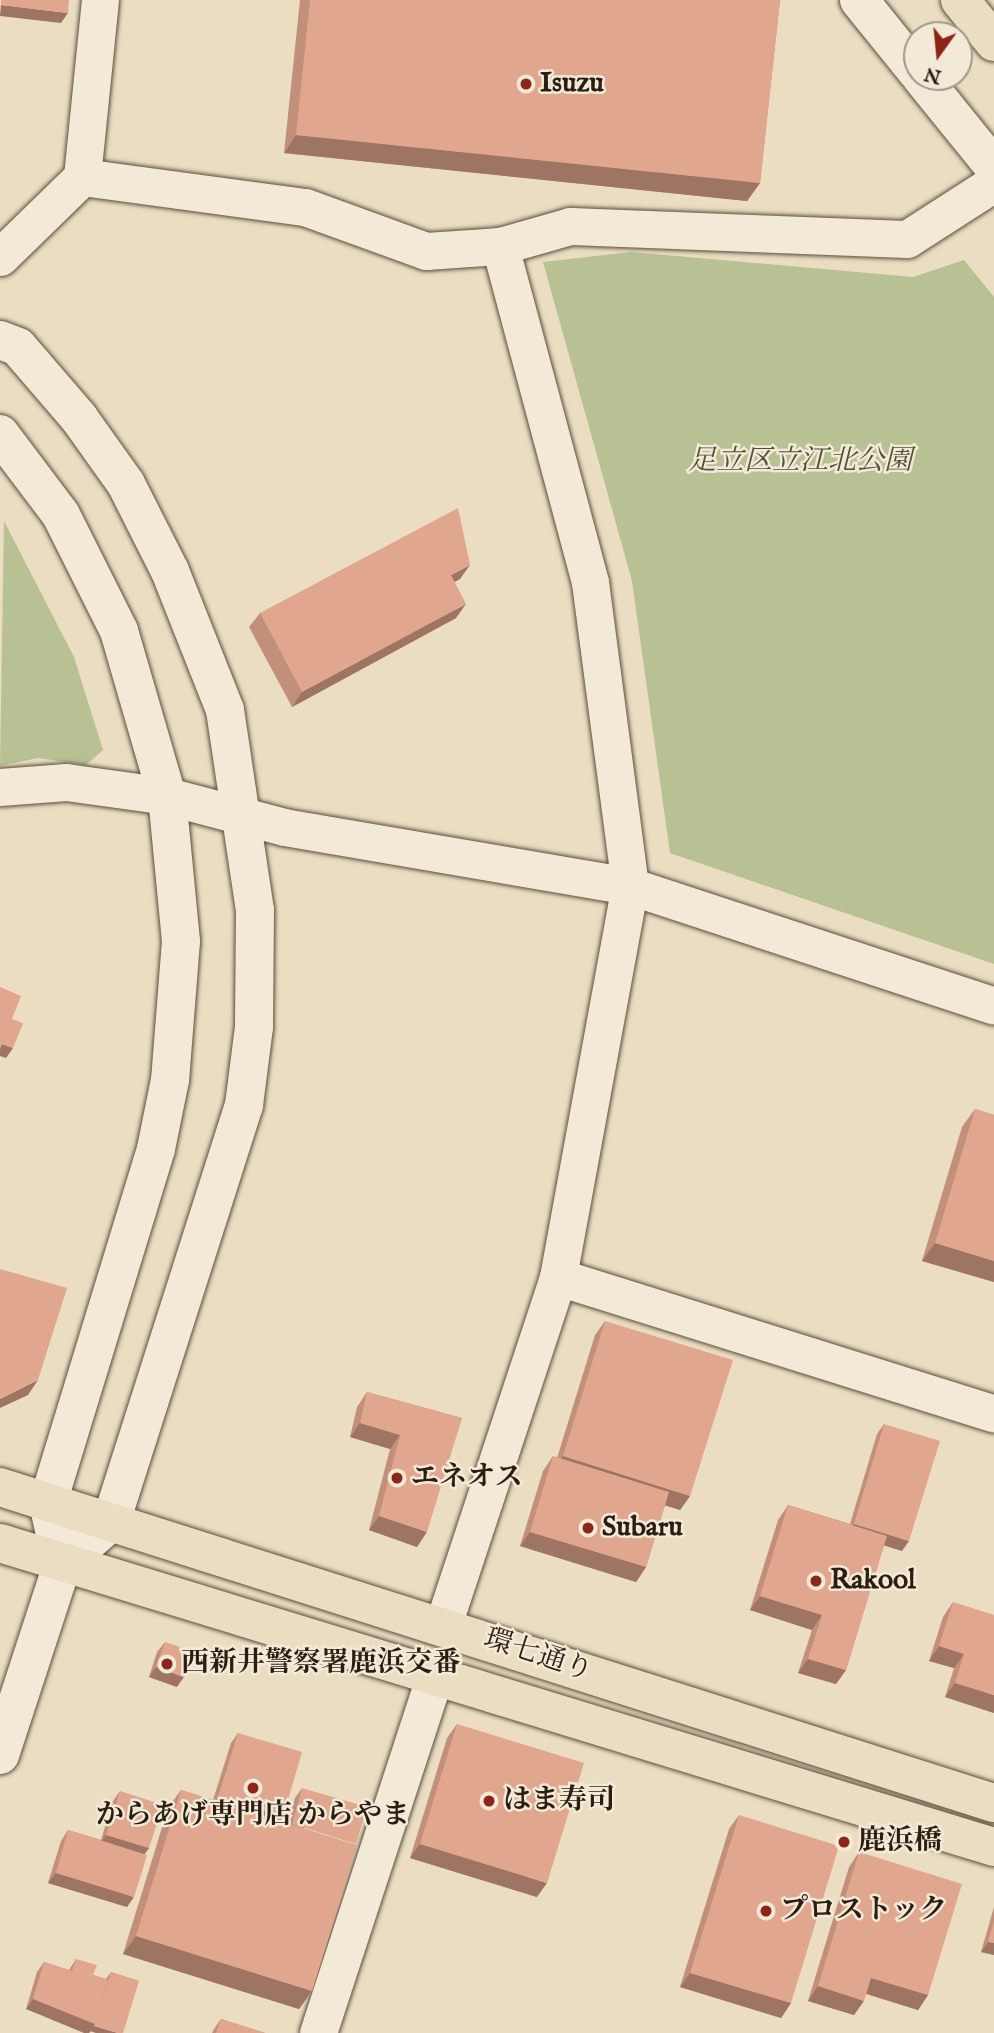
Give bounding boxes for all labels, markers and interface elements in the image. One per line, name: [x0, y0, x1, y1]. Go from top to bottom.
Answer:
north arrow: [903, 21, 973, 91]
text: N: [922, 61, 944, 88]
place label: Isuzu: [540, 67, 604, 101]
marker: Isuzu: [518, 76, 534, 92]
park label: 足立区立江北公園: [688, 445, 912, 479]
place label: エネオス: [411, 1461, 523, 1495]
marker: エネオス: [389, 1470, 405, 1486]
place label: Subaru: [602, 1511, 683, 1545]
marker: Subaru: [580, 1520, 596, 1536]
place label: Rakool: [830, 1564, 916, 1598]
marker: Rakool: [808, 1573, 824, 1589]
street label: 環七通り: [480, 1623, 596, 1689]
place label: 西新井警察署鹿浜交番: [181, 1647, 461, 1681]
marker: 西新井警察署鹿浜交番: [159, 1656, 175, 1672]
marker: からあげ専門店 からやま: [245, 1780, 261, 1796]
place label: はま寿司: [503, 1784, 615, 1818]
marker: はま寿司: [481, 1793, 497, 1809]
place label: からあげ専門店 からやま: [96, 1799, 410, 1833]
place label: 鹿浜橋: [858, 1825, 942, 1859]
marker: 鹿浜橋: [836, 1834, 852, 1850]
place label: プロストック: [780, 1894, 948, 1928]
marker: プロストック: [758, 1903, 774, 1919]

